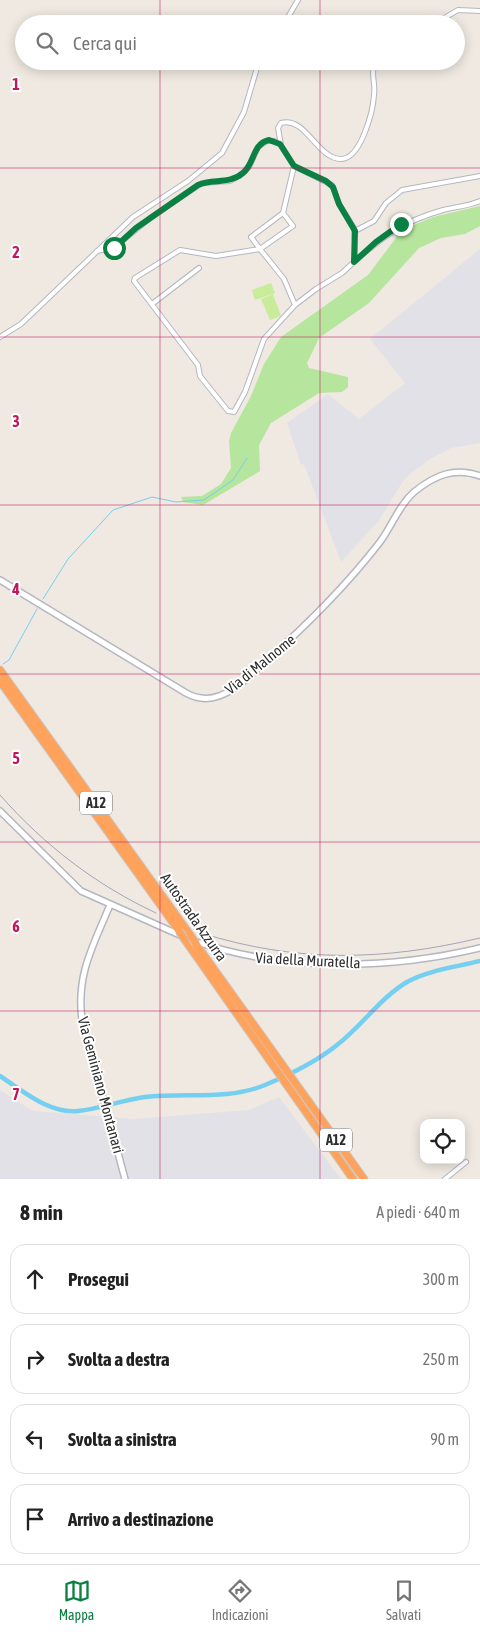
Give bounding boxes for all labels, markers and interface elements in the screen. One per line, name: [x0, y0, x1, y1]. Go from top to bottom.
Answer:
search box: [15, 15, 465, 70]
icon: search: [33, 29, 61, 57]
text: Cerca qui: [73, 32, 137, 54]
text: 1: [12, 75, 20, 93]
route end: [390, 213, 413, 236]
route start: [103, 237, 126, 260]
text: 2: [12, 243, 20, 261]
text: 3: [12, 412, 20, 430]
text: 4: [11, 580, 20, 598]
street label: Via di Malnome: [221, 630, 299, 697]
text: 5: [12, 749, 20, 767]
road number: A12: [80, 791, 112, 814]
street label: Autostrada Azzurra: [157, 870, 231, 964]
text: 6: [12, 917, 20, 935]
street label: Via della Muratella: [255, 949, 361, 971]
street label: Via Geminiano Montanari: [75, 1015, 127, 1155]
text: 7: [12, 1085, 20, 1103]
map controls: [420, 1119, 465, 1164]
button: locate: [420, 1119, 465, 1164]
road number: A12: [320, 1128, 352, 1152]
text: 8 min: [20, 1200, 63, 1224]
text: A piedi · 640 m: [376, 1203, 460, 1221]
icon: ahead: [21, 1265, 49, 1293]
text: Prosegui: [68, 1268, 129, 1290]
text: 300 m: [423, 1270, 459, 1288]
icon: right: [21, 1345, 49, 1373]
text: Svolta a destra: [68, 1348, 170, 1370]
text: 250 m: [423, 1350, 459, 1368]
icon: left: [21, 1425, 49, 1453]
text: Svolta a sinistra: [68, 1428, 177, 1450]
text: 90 m: [430, 1430, 459, 1448]
icon: arrive: [21, 1505, 49, 1533]
text: Arrivo a destinazione: [68, 1508, 214, 1530]
tab: Mappa: [59, 1577, 94, 1623]
tab: Indicazioni: [212, 1577, 269, 1623]
tab: Salvati: [386, 1577, 421, 1623]

